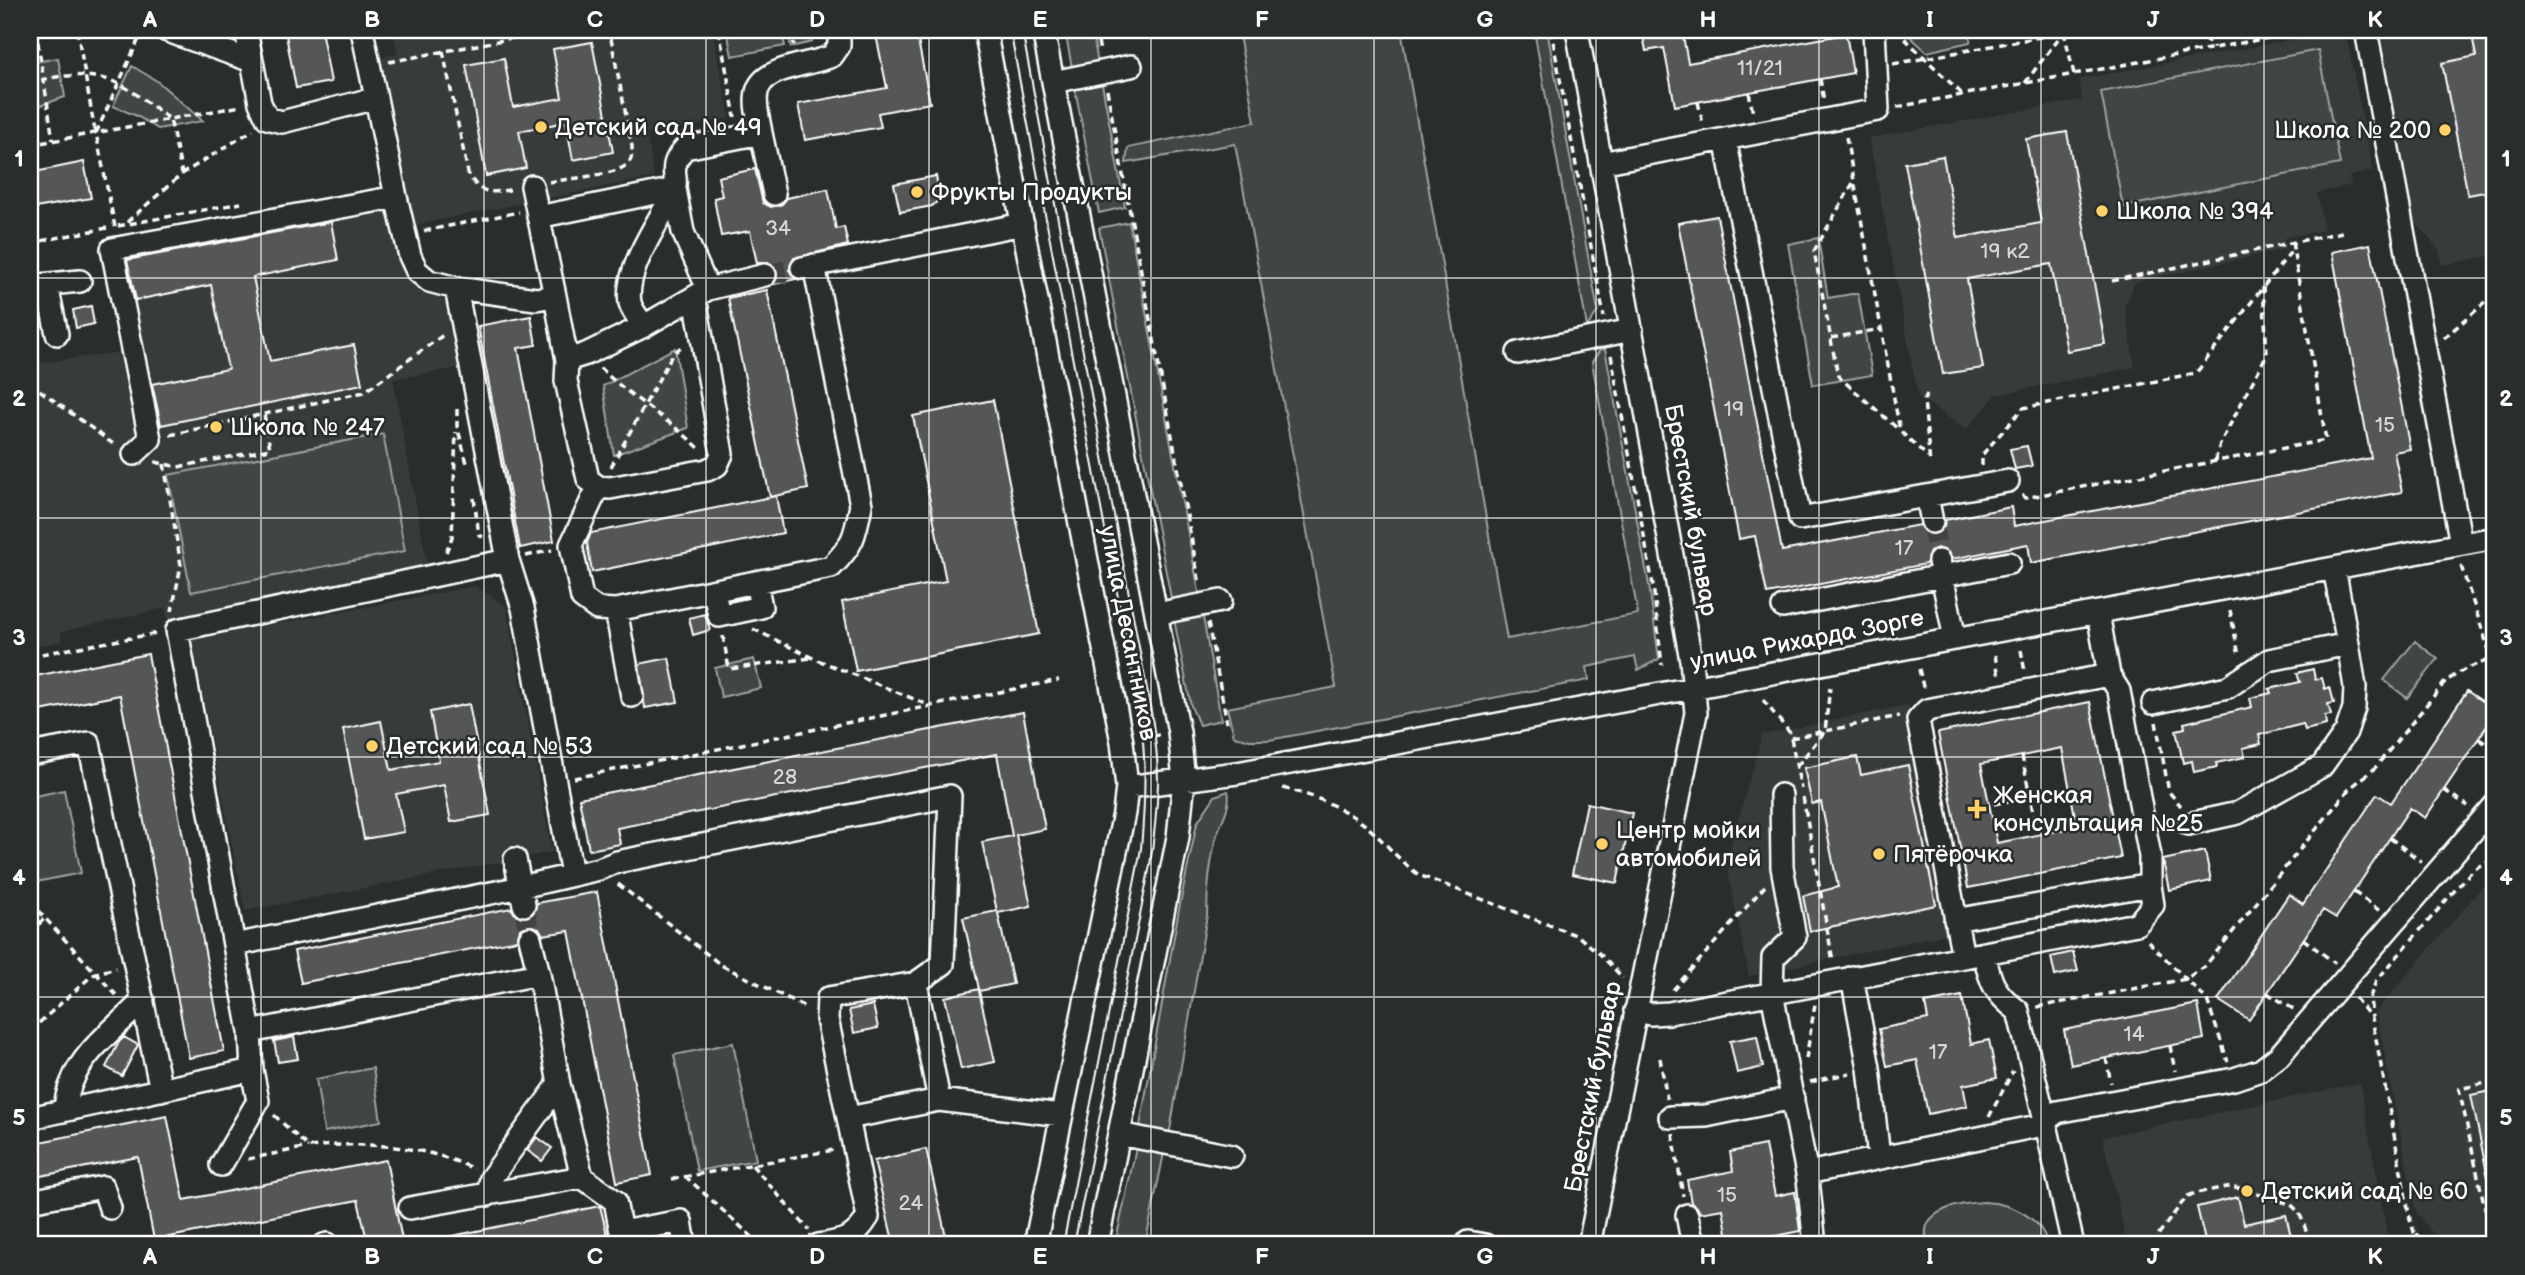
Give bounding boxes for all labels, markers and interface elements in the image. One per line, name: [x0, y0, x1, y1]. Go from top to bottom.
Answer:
text: A: [142, 6, 158, 34]
text: B: [364, 6, 380, 34]
text: C: [587, 6, 603, 34]
text: D: [809, 6, 825, 34]
text: E: [1033, 6, 1048, 34]
text: F: [1255, 6, 1269, 34]
text: G: [1477, 6, 1494, 34]
text: H: [1699, 6, 1717, 34]
text: I: [1926, 6, 1934, 34]
text: J: [2147, 6, 2160, 34]
text: K: [2367, 6, 2383, 34]
house number: 11/21: [1737, 56, 1783, 81]
place label: Детский сад № 49: [555, 113, 762, 142]
place label: Школа № 200: [2274, 116, 2431, 145]
marker: Детский сад № 49: [533, 119, 549, 135]
marker: Школа № 200: [2437, 122, 2453, 138]
text: 1: [14, 145, 24, 173]
text: 1: [2501, 145, 2511, 173]
place label: Фрукты Продукты: [931, 178, 1132, 207]
marker: Фрукты Продукты: [909, 184, 925, 200]
place label: Школа № 394: [2116, 197, 2274, 226]
marker: Школа № 394: [2094, 203, 2110, 219]
house number: 34: [765, 216, 791, 241]
house number: 19 к2: [1980, 239, 2030, 264]
text: 2: [12, 385, 26, 413]
text: 2: [2499, 385, 2513, 413]
house number: 19: [1724, 397, 1744, 422]
street label: Брестский бульвар: [1658, 402, 1724, 618]
place label: Школа № 247: [230, 413, 385, 442]
house number: 15: [2375, 413, 2395, 438]
marker: Школа № 247: [208, 419, 224, 435]
street label: улица Десантников: [1093, 523, 1163, 743]
house number: 17: [1895, 536, 1914, 561]
street label: улица Рихарда Зорге: [1688, 603, 1926, 677]
text: 3: [12, 624, 26, 652]
text: 3: [2499, 624, 2513, 652]
place label: Детский сад № 53: [386, 732, 593, 761]
marker: Детский сад № 53: [364, 738, 380, 754]
house number: 28: [773, 765, 797, 790]
place label: Женская консультация №25: [1993, 781, 2204, 838]
marker: Женская консультация №25: [1967, 799, 1987, 819]
place label: Центр мойки автомобилей: [1616, 816, 1762, 873]
marker: Центр мойки автомобилей: [1594, 836, 1610, 852]
place label: Пятёрочка: [1893, 840, 2013, 869]
marker: Пятёрочка: [1871, 846, 1887, 862]
text: 4: [12, 864, 26, 892]
text: 4: [2499, 864, 2513, 892]
street label: Брестский бульвар: [1558, 979, 1628, 1195]
house number: 14: [2124, 1022, 2145, 1047]
house number: 17: [1929, 1040, 1948, 1065]
text: 5: [12, 1104, 26, 1132]
text: 5: [2499, 1104, 2513, 1132]
place label: Детский сад № 60: [2261, 1177, 2468, 1206]
house number: 15: [1717, 1183, 1737, 1208]
marker: Детский сад № 60: [2239, 1183, 2255, 1199]
house number: 24: [899, 1191, 924, 1216]
text: A: [142, 1243, 158, 1271]
text: B: [364, 1243, 380, 1271]
text: C: [587, 1243, 603, 1271]
text: D: [809, 1243, 825, 1271]
text: E: [1033, 1243, 1048, 1271]
text: F: [1255, 1243, 1269, 1271]
text: G: [1477, 1243, 1494, 1271]
text: H: [1699, 1243, 1717, 1271]
text: I: [1926, 1243, 1934, 1271]
text: J: [2147, 1243, 2160, 1271]
text: K: [2367, 1243, 2383, 1271]

